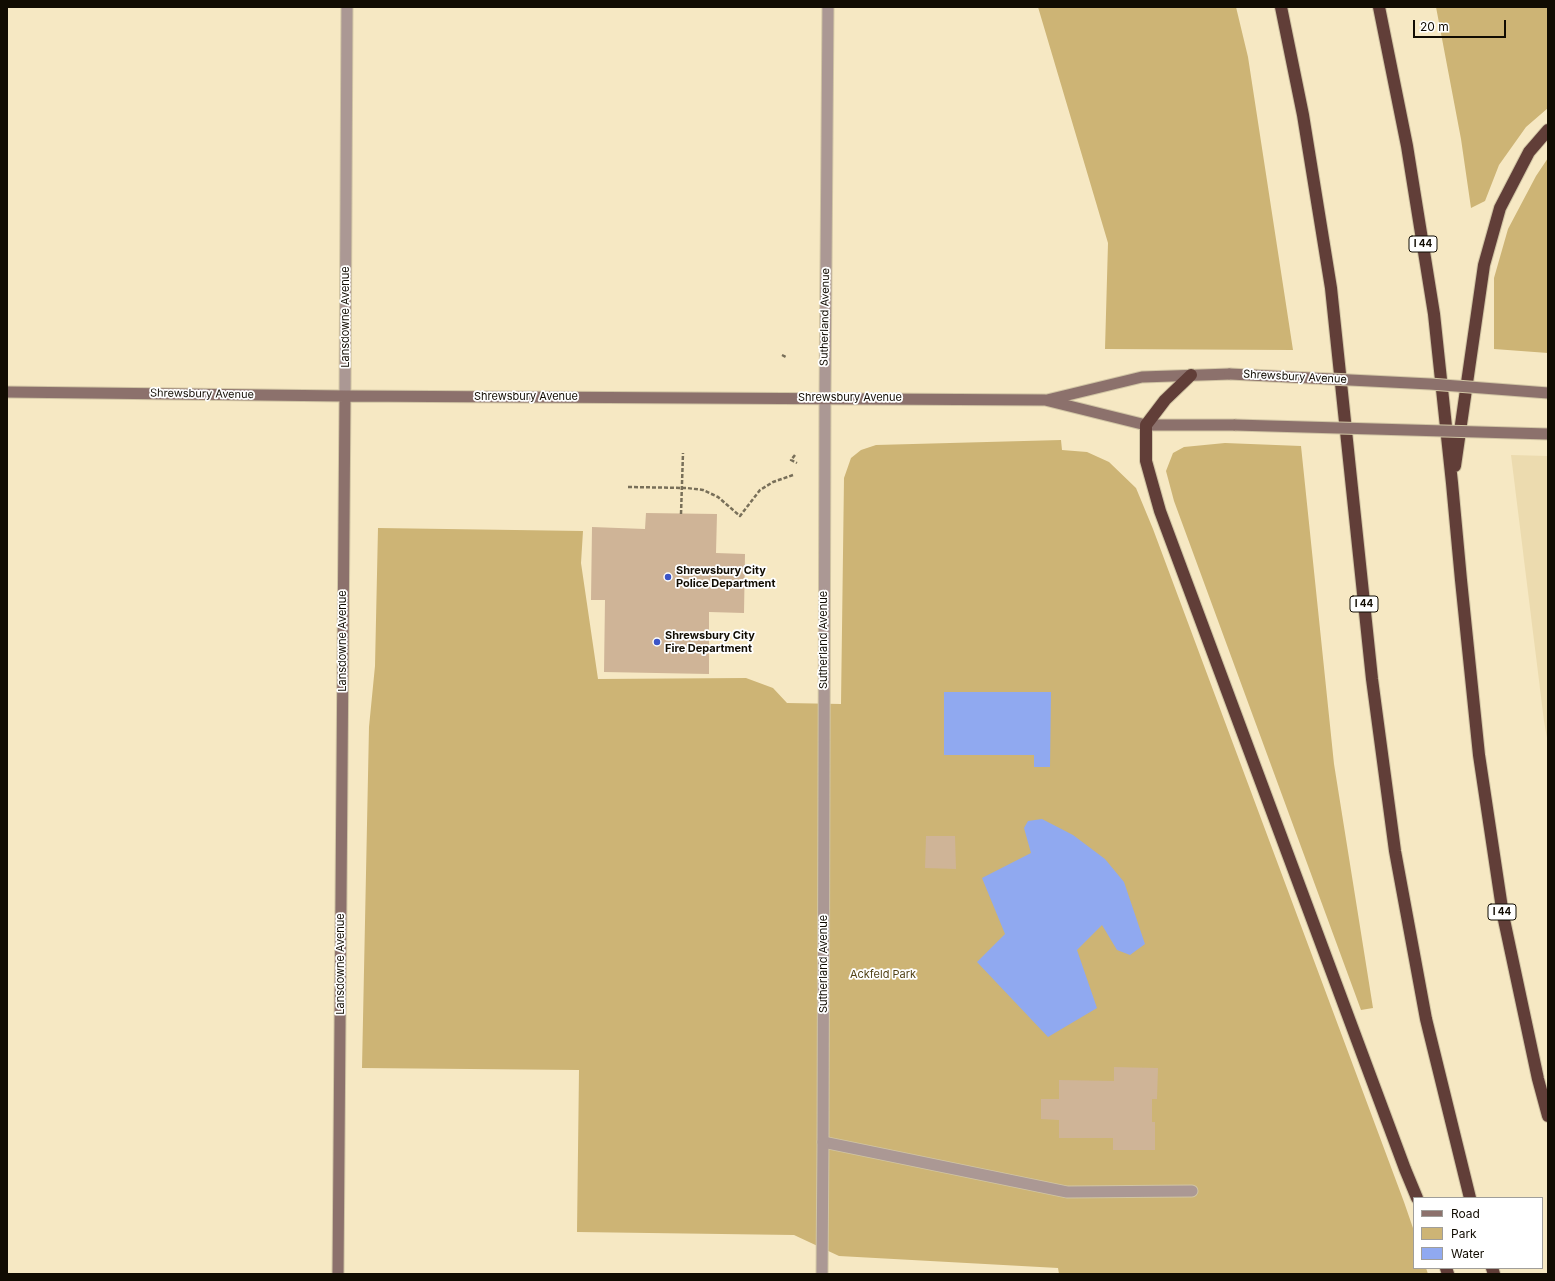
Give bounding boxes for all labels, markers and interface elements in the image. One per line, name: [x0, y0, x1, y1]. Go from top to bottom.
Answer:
scale bar: [1415, 12, 1508, 38]
text: 20 m: [1420, 19, 1449, 34]
road number: I 44: [1409, 236, 1437, 252]
street label: Lansdowne Avenue: [339, 266, 353, 368]
street label: Sutherland Avenue: [818, 268, 832, 366]
street label: Shrewsbury Avenue: [1243, 368, 1347, 386]
street label: Shrewsbury Avenue: [150, 386, 254, 402]
street label: Shrewsbury Avenue: [474, 390, 578, 404]
street label: Shrewsbury Avenue: [798, 391, 902, 405]
place label: Shrewsbury City Police Department: [676, 564, 775, 590]
marker: Shrewsbury City Police Department: [663, 572, 673, 582]
street label: Lansdowne Avenue: [336, 590, 350, 692]
street label: Sutherland Avenue: [817, 591, 831, 689]
road number: I 44: [1350, 596, 1378, 612]
place label: Shrewsbury City Fire Department: [665, 629, 755, 655]
marker: Shrewsbury City Fire Department: [652, 637, 662, 647]
road number: I 44: [1488, 904, 1516, 920]
street label: Lansdowne Avenue: [334, 913, 348, 1015]
street label: Sutherland Avenue: [817, 915, 831, 1013]
park label: Ackfeld Park: [850, 968, 916, 982]
legend: [1413, 1197, 1543, 1269]
text: Road: [1451, 1206, 1480, 1221]
text: Park: [1451, 1226, 1477, 1241]
text: Water: [1451, 1246, 1484, 1261]

